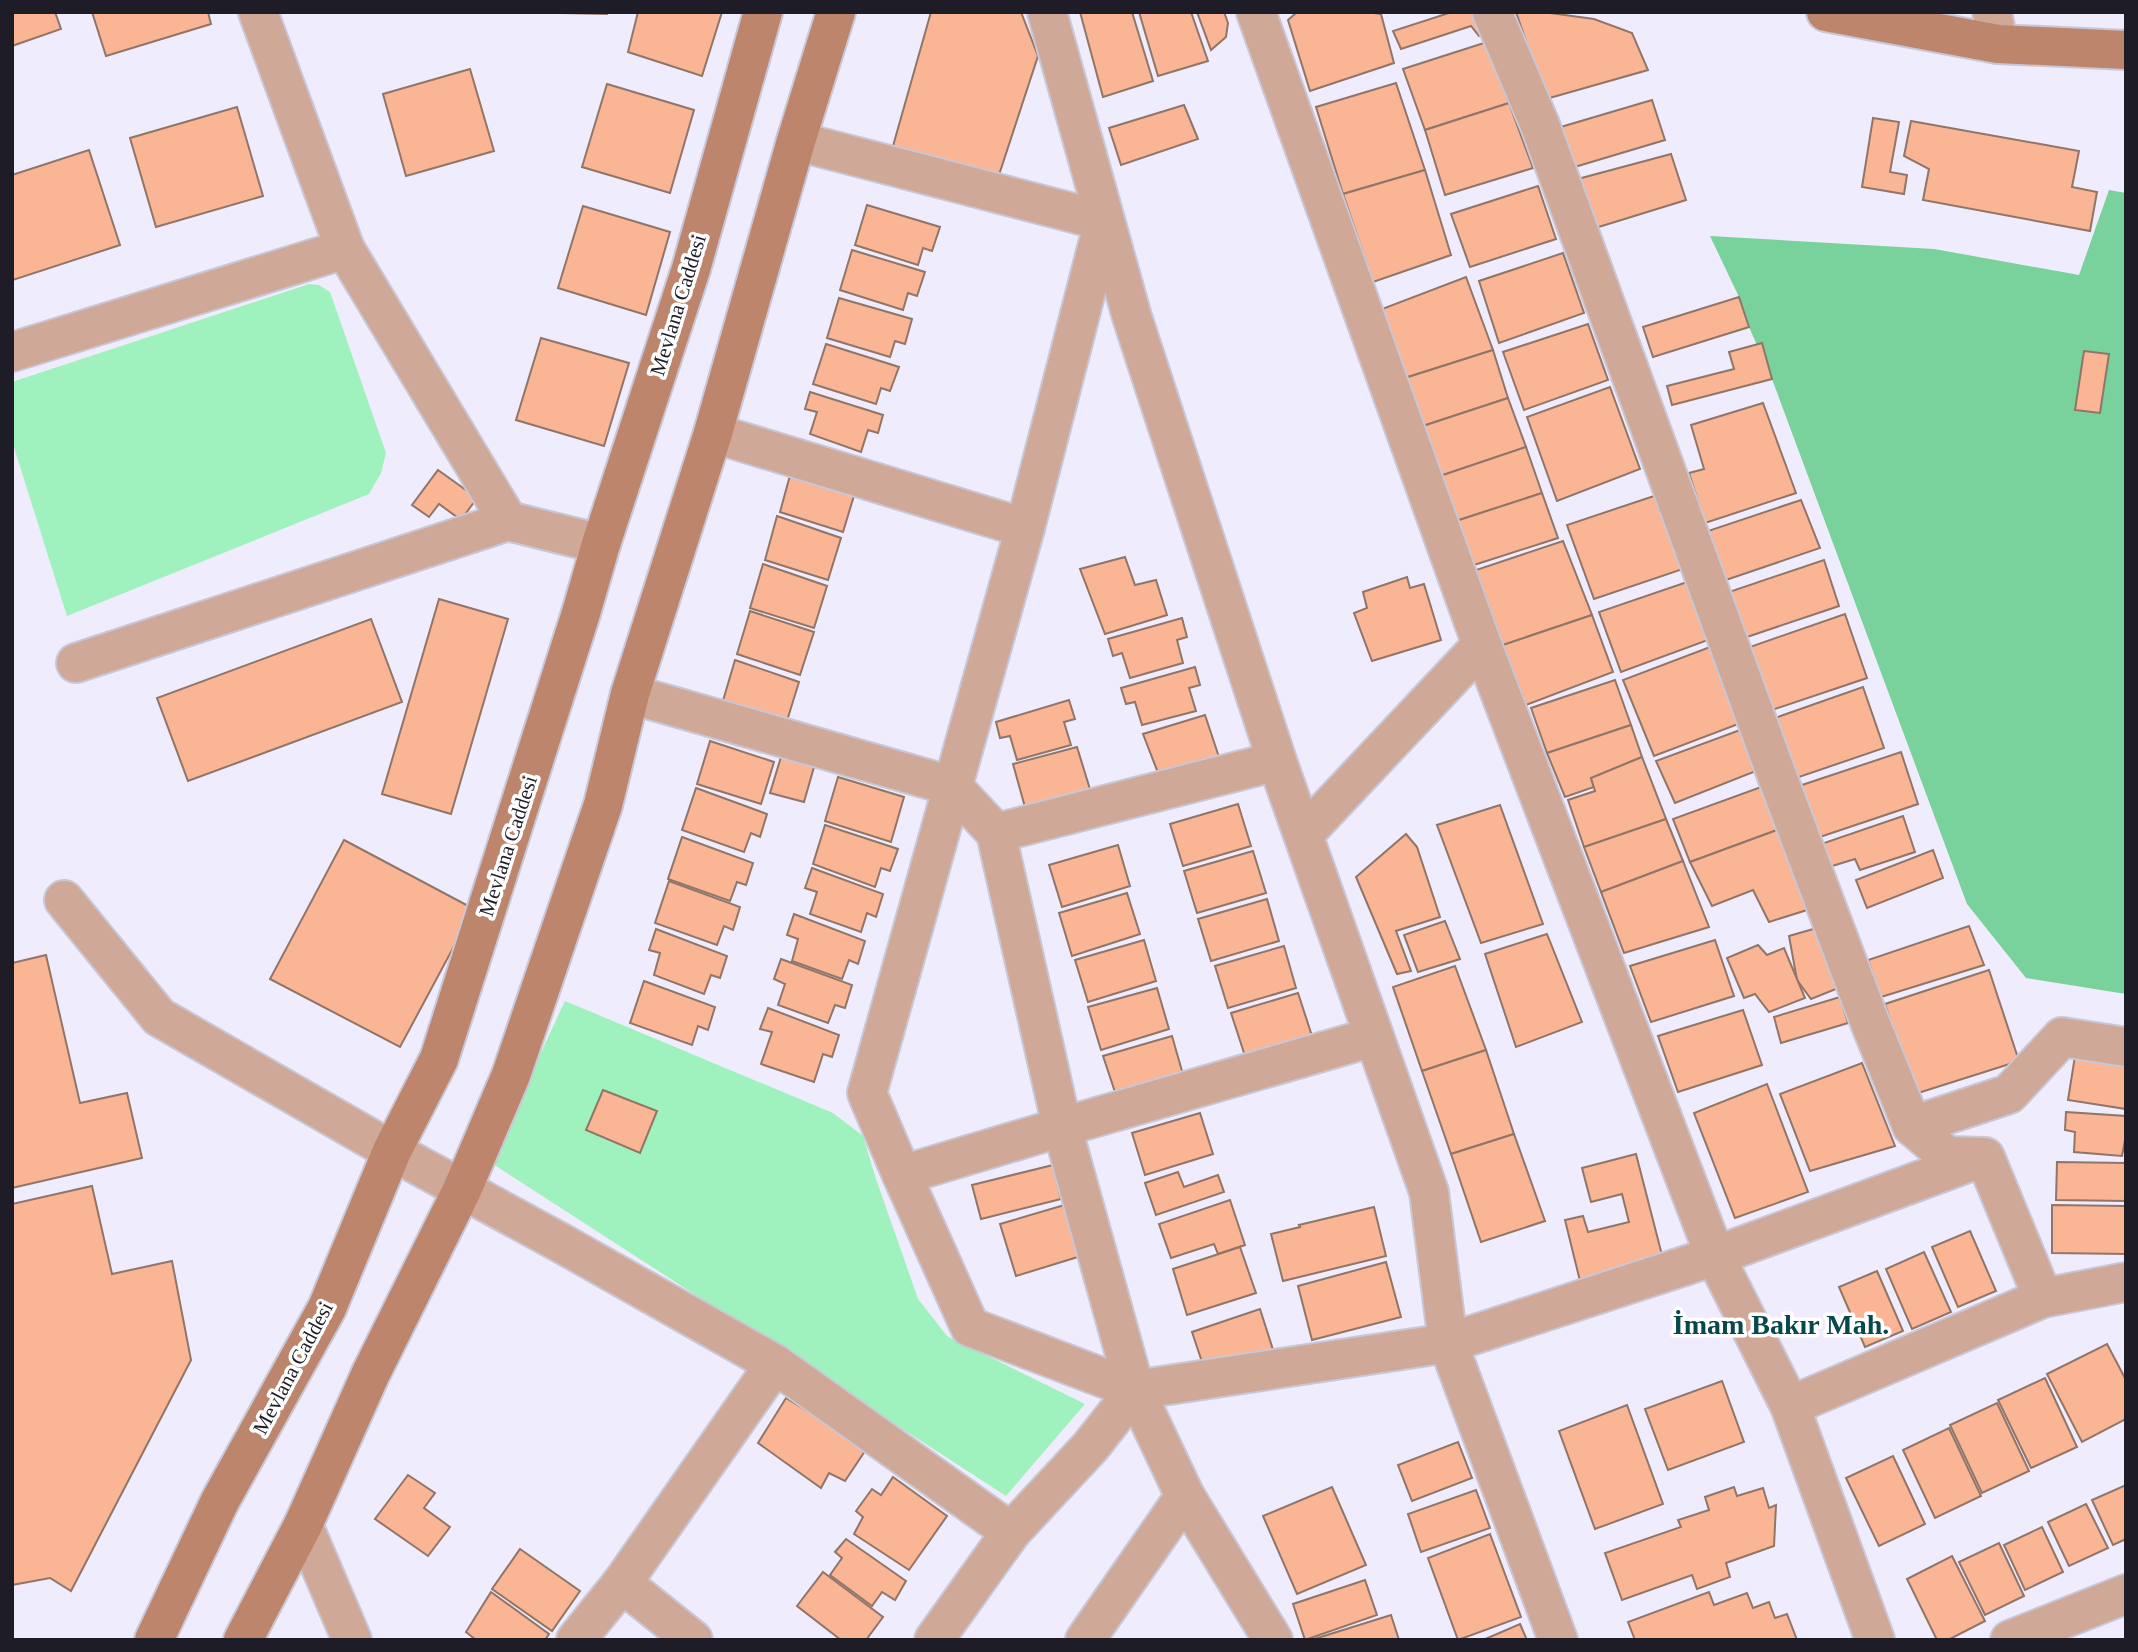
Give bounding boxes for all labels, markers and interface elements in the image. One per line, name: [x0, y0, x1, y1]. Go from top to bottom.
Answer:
street label: Mevlana Caddesi: [645, 231, 711, 378]
street label: Mevlana Caddesi: [474, 773, 542, 919]
street label: Mevlana Caddesi: [248, 1298, 338, 1438]
district label: İmam Bakır Mah.: [1673, 1309, 1889, 1340]

